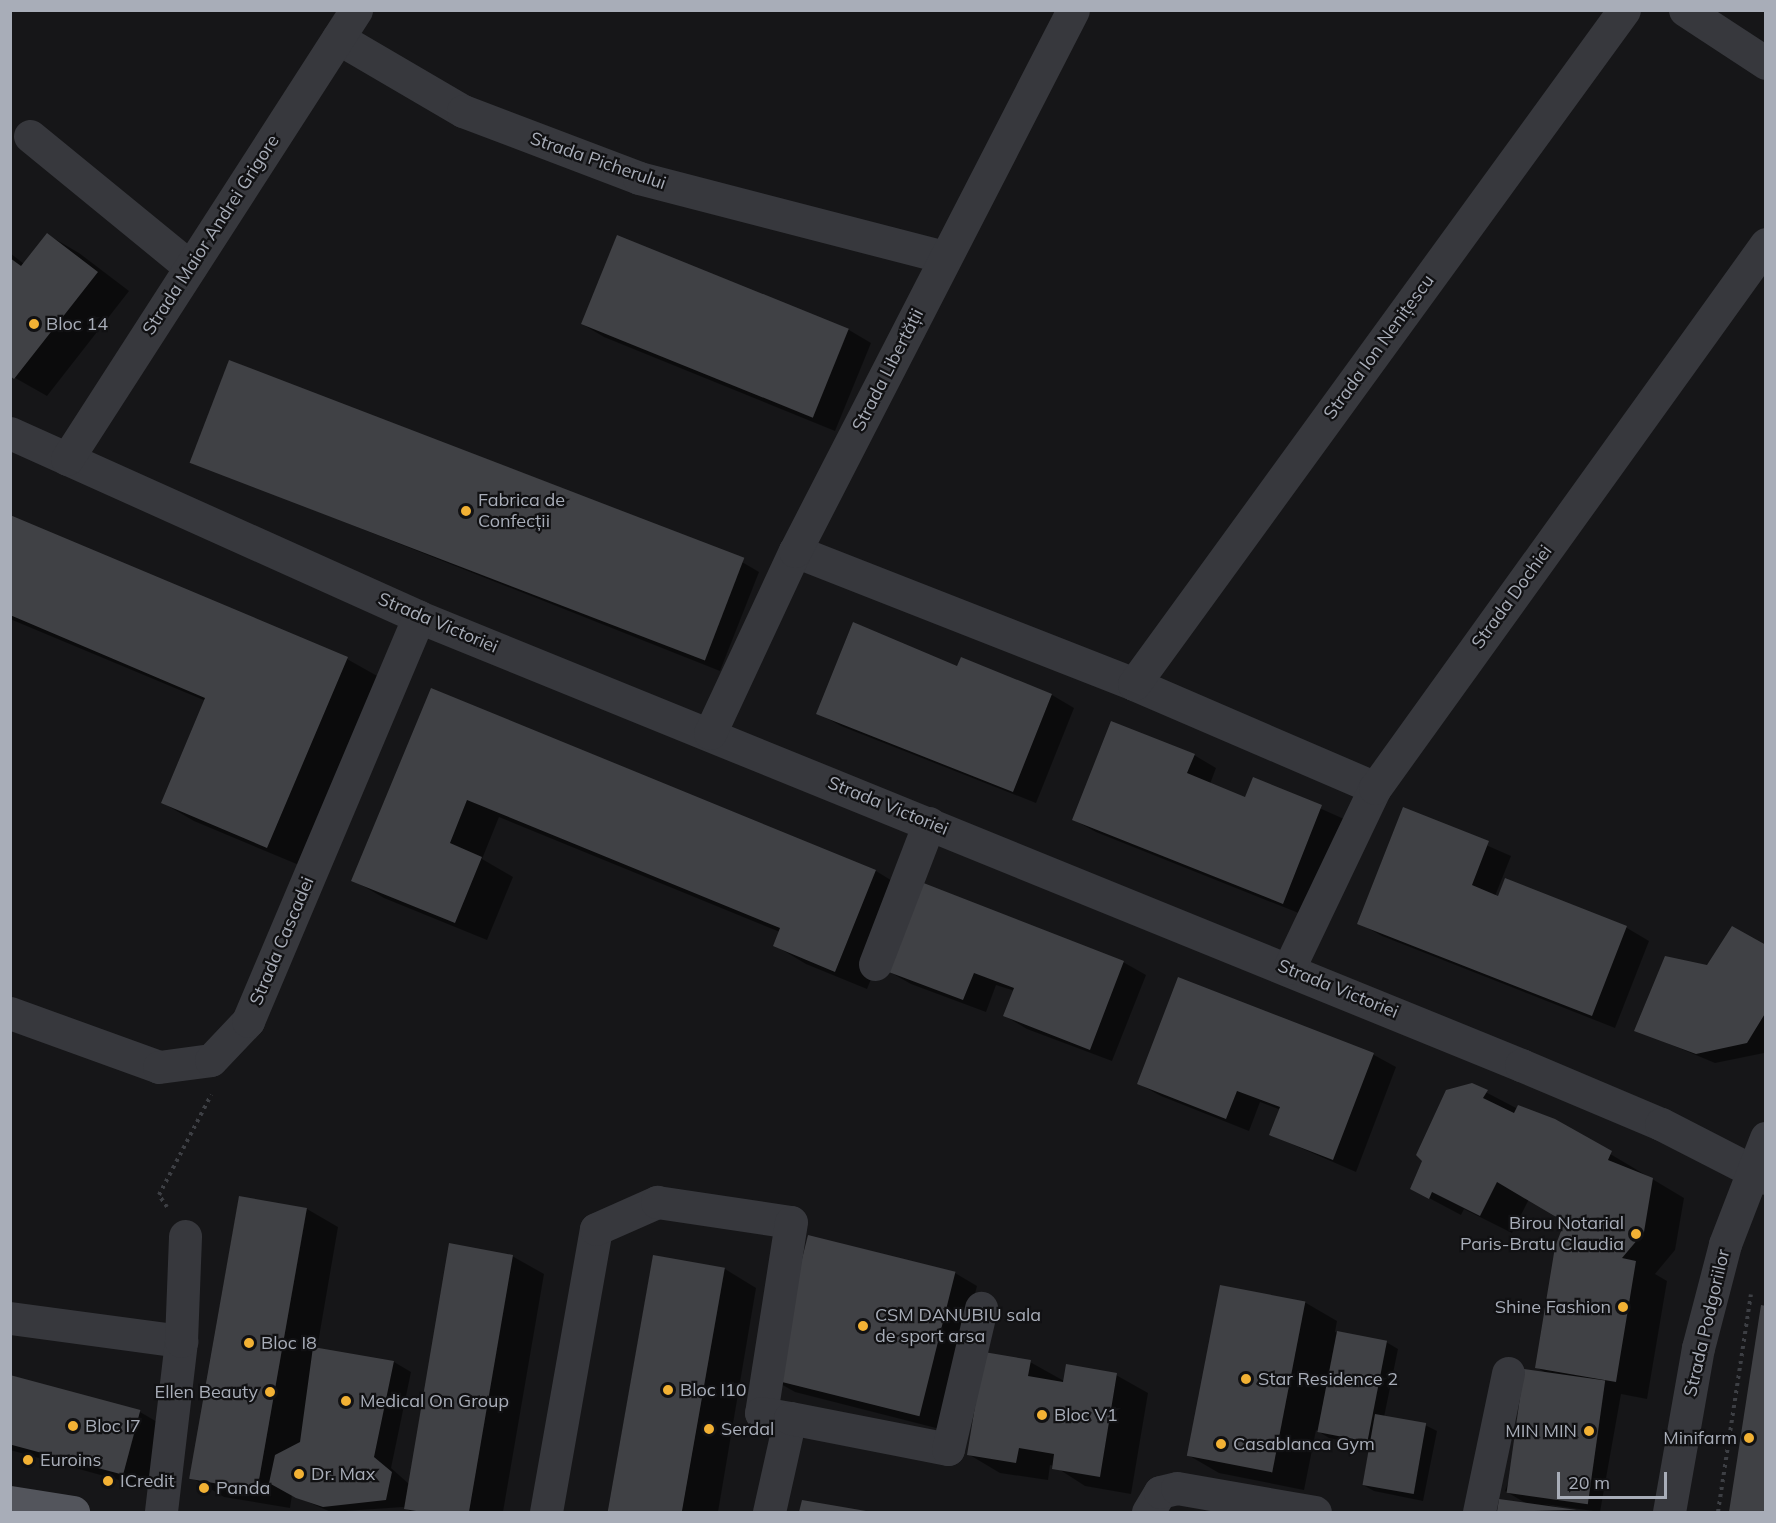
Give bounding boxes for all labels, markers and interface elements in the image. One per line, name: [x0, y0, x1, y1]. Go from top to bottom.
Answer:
street label: Strada Picherului: [527, 128, 669, 194]
street label: Strada Maior Andrei Grigore: [138, 131, 284, 339]
street label: Strada Ion Nenițescu: [1319, 270, 1439, 424]
street label: Strada Libertății: [848, 305, 928, 435]
place label: Bloc 14: [46, 313, 108, 335]
marker: Bloc 14: [27, 317, 41, 331]
place label: Fabrica de Confecții: [478, 490, 565, 532]
marker: Fabrica de Confecții: [459, 504, 473, 518]
street label: Strada Dochiei: [1467, 541, 1557, 653]
street label: Strada Victoriei: [375, 588, 501, 658]
street label: Strada Victoriei: [825, 772, 951, 840]
street label: Strada Cascadei: [245, 874, 319, 1008]
street label: Strada Victoriei: [1275, 955, 1401, 1023]
place label: Birou Notarial Paris-Bratu Claudia: [1460, 1213, 1624, 1256]
marker: Birou Notarial Paris-Bratu Claudia: [1629, 1227, 1643, 1241]
street label: Strada Podgoriilor: [1680, 1247, 1734, 1399]
place label: Shine Fashion: [1495, 1296, 1611, 1318]
marker: Shine Fashion: [1616, 1300, 1630, 1314]
place label: CSM DANUBIU sala de sport arsa: [875, 1305, 1041, 1348]
marker: CSM DANUBIU sala de sport arsa: [856, 1319, 870, 1333]
place label: Bloc I8: [261, 1332, 317, 1354]
marker: Bloc I8: [242, 1336, 256, 1350]
place label: Star Residence 2: [1258, 1368, 1398, 1390]
marker: Star Residence 2: [1239, 1372, 1253, 1386]
place label: Bloc I10: [680, 1379, 747, 1401]
place label: Ellen Beauty: [155, 1381, 258, 1403]
marker: Bloc I10: [661, 1383, 675, 1397]
marker: Ellen Beauty: [263, 1385, 277, 1399]
place label: Medical On Group: [360, 1390, 509, 1412]
marker: Medical On Group: [337, 1392, 355, 1410]
place label: Bloc V1: [1054, 1404, 1118, 1426]
marker: Bloc V1: [1035, 1408, 1049, 1422]
place label: Bloc I7: [85, 1415, 141, 1437]
place label: Serdal: [721, 1418, 774, 1440]
marker: Bloc I7: [66, 1419, 80, 1433]
place label: MIN MIN: [1505, 1420, 1577, 1442]
marker: Serdal: [702, 1422, 716, 1436]
marker: MIN MIN: [1582, 1424, 1596, 1438]
place label: Minifarm: [1663, 1427, 1737, 1449]
marker: Minifarm: [1742, 1431, 1756, 1445]
place label: Casablanca Gym: [1233, 1433, 1375, 1455]
marker: Casablanca Gym: [1214, 1437, 1228, 1451]
place label: Euroins: [40, 1449, 101, 1471]
marker: Euroins: [21, 1453, 35, 1467]
scale bar: [1560, 1460, 1670, 1498]
place label: Dr. Max: [311, 1463, 375, 1485]
marker: Dr. Max: [292, 1467, 306, 1481]
place label: ICredit: [120, 1470, 175, 1492]
text: 20 m: [1568, 1471, 1610, 1494]
marker: ICredit: [101, 1474, 115, 1488]
place label: Panda: [216, 1477, 270, 1499]
marker: Panda: [197, 1481, 211, 1495]

